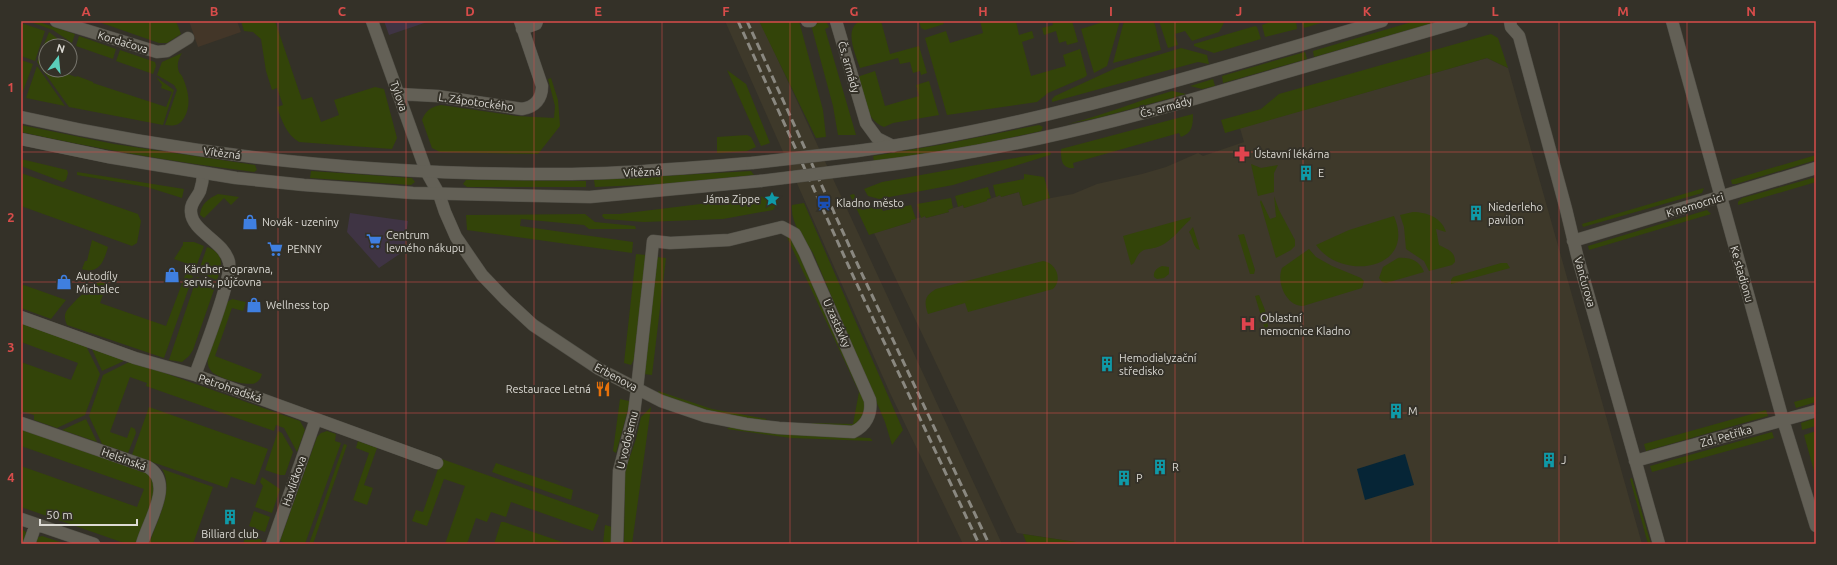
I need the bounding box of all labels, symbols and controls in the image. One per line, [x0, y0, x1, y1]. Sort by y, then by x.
text: A [81, 4, 91, 18]
text: B [210, 4, 219, 18]
text: C [338, 4, 347, 18]
text: D [465, 4, 475, 18]
text: E [594, 4, 602, 18]
text: F [722, 4, 730, 18]
text: G [850, 4, 859, 18]
text: H [978, 4, 988, 18]
text: I [1109, 4, 1113, 18]
text: J [1236, 4, 1242, 18]
text: K [1363, 4, 1372, 18]
text: L [1491, 4, 1499, 18]
text: M [1617, 4, 1629, 18]
text: N [1746, 4, 1756, 18]
street label: Kordačova [97, 29, 149, 55]
north arrow [38, 38, 78, 78]
street label: Čs. armády [836, 39, 863, 95]
text: N [55, 41, 66, 55]
street label: Tylova [388, 79, 410, 113]
text: 1 [7, 80, 15, 94]
street label: L. Zápotockého [438, 91, 514, 113]
street label: Čs. armády [1138, 93, 1194, 120]
street label: Vítězná [203, 145, 241, 161]
pharmacy icon: Ústavní lékárna [1233, 145, 1251, 163]
place label: Ústavní lékárna [1254, 147, 1329, 160]
building icon: E [1297, 164, 1315, 182]
street label: Vítězná [623, 165, 661, 179]
place label: E [1318, 167, 1324, 179]
place icon: Jáma Zippe [763, 190, 781, 208]
street label: K nemocnici [1665, 191, 1725, 219]
place label: Jáma Zippe [703, 193, 760, 205]
station icon: Kladno město [815, 194, 833, 212]
place label: Kladno město [836, 197, 904, 209]
place label: Niederleho pavilon [1488, 201, 1543, 226]
building icon: Niederleho pavilon [1467, 204, 1485, 222]
text: 2 [7, 210, 15, 224]
shop icon: Novák - uzeniny [241, 213, 259, 231]
place label: Novák - uzeniny [262, 216, 340, 228]
place label: Centrum levného nákupu [386, 229, 464, 254]
supermarket icon: Centrum levného nákupu [365, 232, 383, 250]
supermarket icon: PENNY [266, 240, 284, 258]
place label: PENNY [287, 243, 322, 255]
street label: Ke stadionu [1728, 244, 1756, 304]
street label: Vančurova [1572, 255, 1598, 309]
place label: Kärcher - opravna, servis, půjčovna [184, 263, 273, 288]
shop icon: Kärcher - opravna, servis, půjčovna [163, 266, 181, 284]
place label: Autodíly Michalec [76, 270, 119, 295]
shop icon: Autodíly Michalec [55, 273, 73, 291]
shop icon: Wellness top [245, 296, 263, 314]
street label: U zastávky [821, 297, 853, 350]
place label: Wellness top [266, 299, 329, 311]
place label: Oblastní nemocnice Kladno [1260, 312, 1350, 337]
hospital icon: Oblastní nemocnice Kladno [1239, 315, 1257, 333]
text: 3 [7, 340, 15, 354]
place label: Hemodialyzační středisko [1119, 352, 1197, 377]
building icon: Hemodialyzační středisko [1098, 355, 1116, 373]
street label: Erbenova [593, 361, 639, 393]
street label: Petrohradská [197, 372, 263, 404]
restaurant icon: Restaurace Letná [594, 380, 612, 398]
place label: Restaurace Letná [506, 383, 591, 395]
building icon: M [1387, 402, 1405, 420]
place label: M [1408, 405, 1418, 417]
street label: U vodojemu [614, 410, 640, 470]
street label: Zd. Petříka [1699, 423, 1753, 449]
street label: Helsinská [100, 445, 148, 473]
building icon: J [1540, 451, 1558, 469]
street label: Havlíčkova [280, 454, 308, 508]
place label: J [1561, 454, 1566, 466]
building icon: R [1151, 458, 1169, 476]
place label: R [1172, 461, 1179, 473]
building icon: P [1115, 469, 1133, 487]
text: 4 [7, 470, 15, 484]
place label: P [1136, 472, 1143, 484]
scale bar [40, 501, 137, 527]
text: 50 m [46, 508, 73, 521]
building icon: Billiard club [221, 508, 239, 526]
place label: Billiard club [201, 528, 259, 540]

